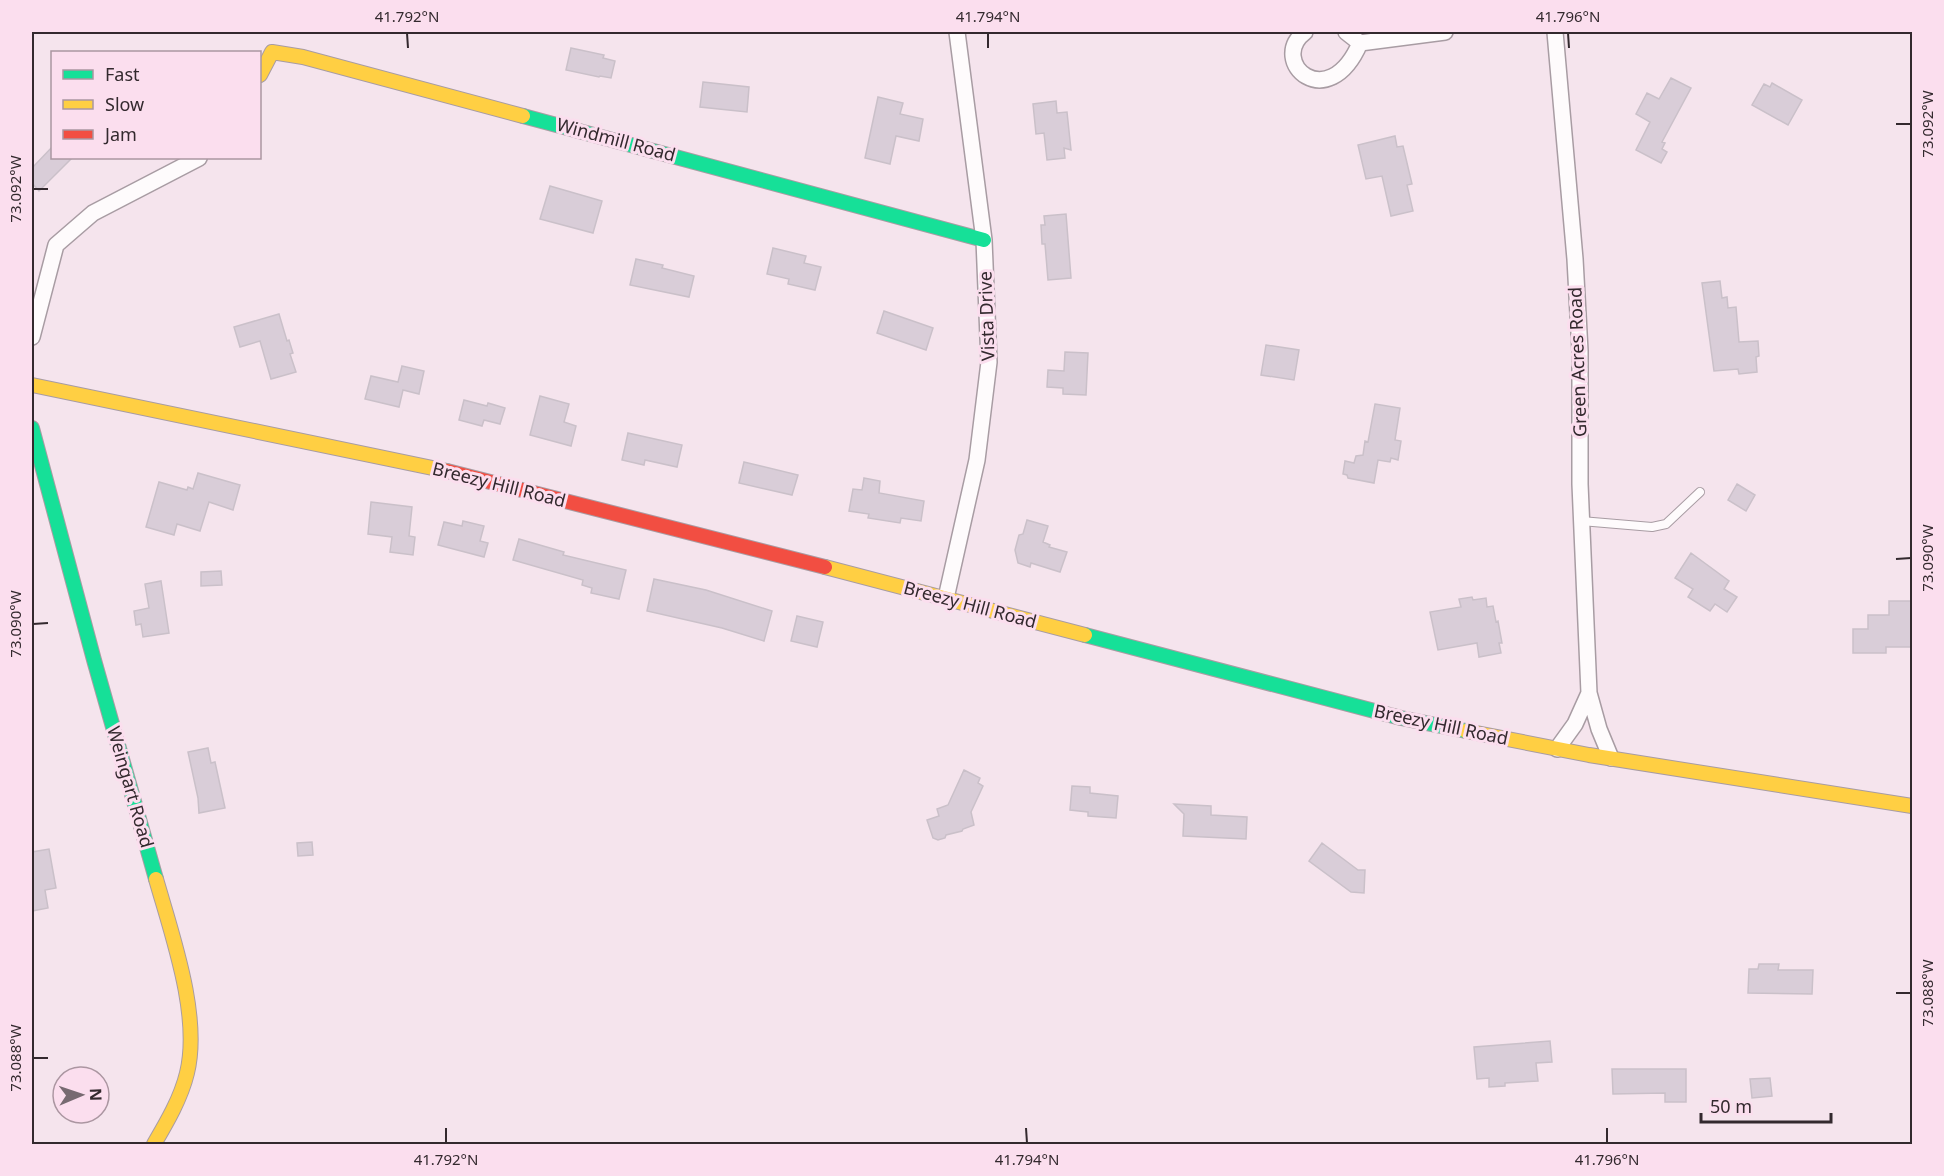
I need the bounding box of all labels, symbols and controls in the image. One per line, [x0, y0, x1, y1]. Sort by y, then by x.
text: 41.792°N [375, 6, 439, 26]
text: 41.794°N [956, 6, 1020, 26]
text: 41.796°N [1536, 6, 1600, 26]
legend [51, 51, 261, 159]
text: Fast [105, 62, 140, 86]
text: 73.092°W [1917, 90, 1937, 158]
text: Slow [105, 92, 144, 116]
street label: Windmill Road [554, 112, 678, 166]
text: Jam [103, 122, 137, 146]
text: 73.092°W [5, 155, 25, 223]
street label: Vista Drive [972, 271, 1000, 361]
street label: Green Acres Road [1562, 287, 1592, 438]
street label: Breezy Hill Road [430, 456, 568, 512]
text: 73.090°W [1917, 524, 1937, 592]
street label: Breezy Hill Road [901, 575, 1039, 633]
text: 73.090°W [5, 590, 25, 658]
street label: Breezy Hill Road [1372, 698, 1510, 750]
street label: Weingart Road [102, 723, 160, 850]
text: 73.088°W [1917, 959, 1937, 1027]
text: 73.088°W [5, 1024, 25, 1092]
north arrow [51, 1065, 111, 1125]
scale bar [1701, 1086, 1832, 1124]
text: N [85, 1088, 107, 1101]
text: 50 m [1710, 1094, 1752, 1118]
text: 41.792°N [414, 1149, 478, 1169]
text: 41.794°N [995, 1149, 1059, 1169]
text: 41.796°N [1575, 1149, 1639, 1169]

